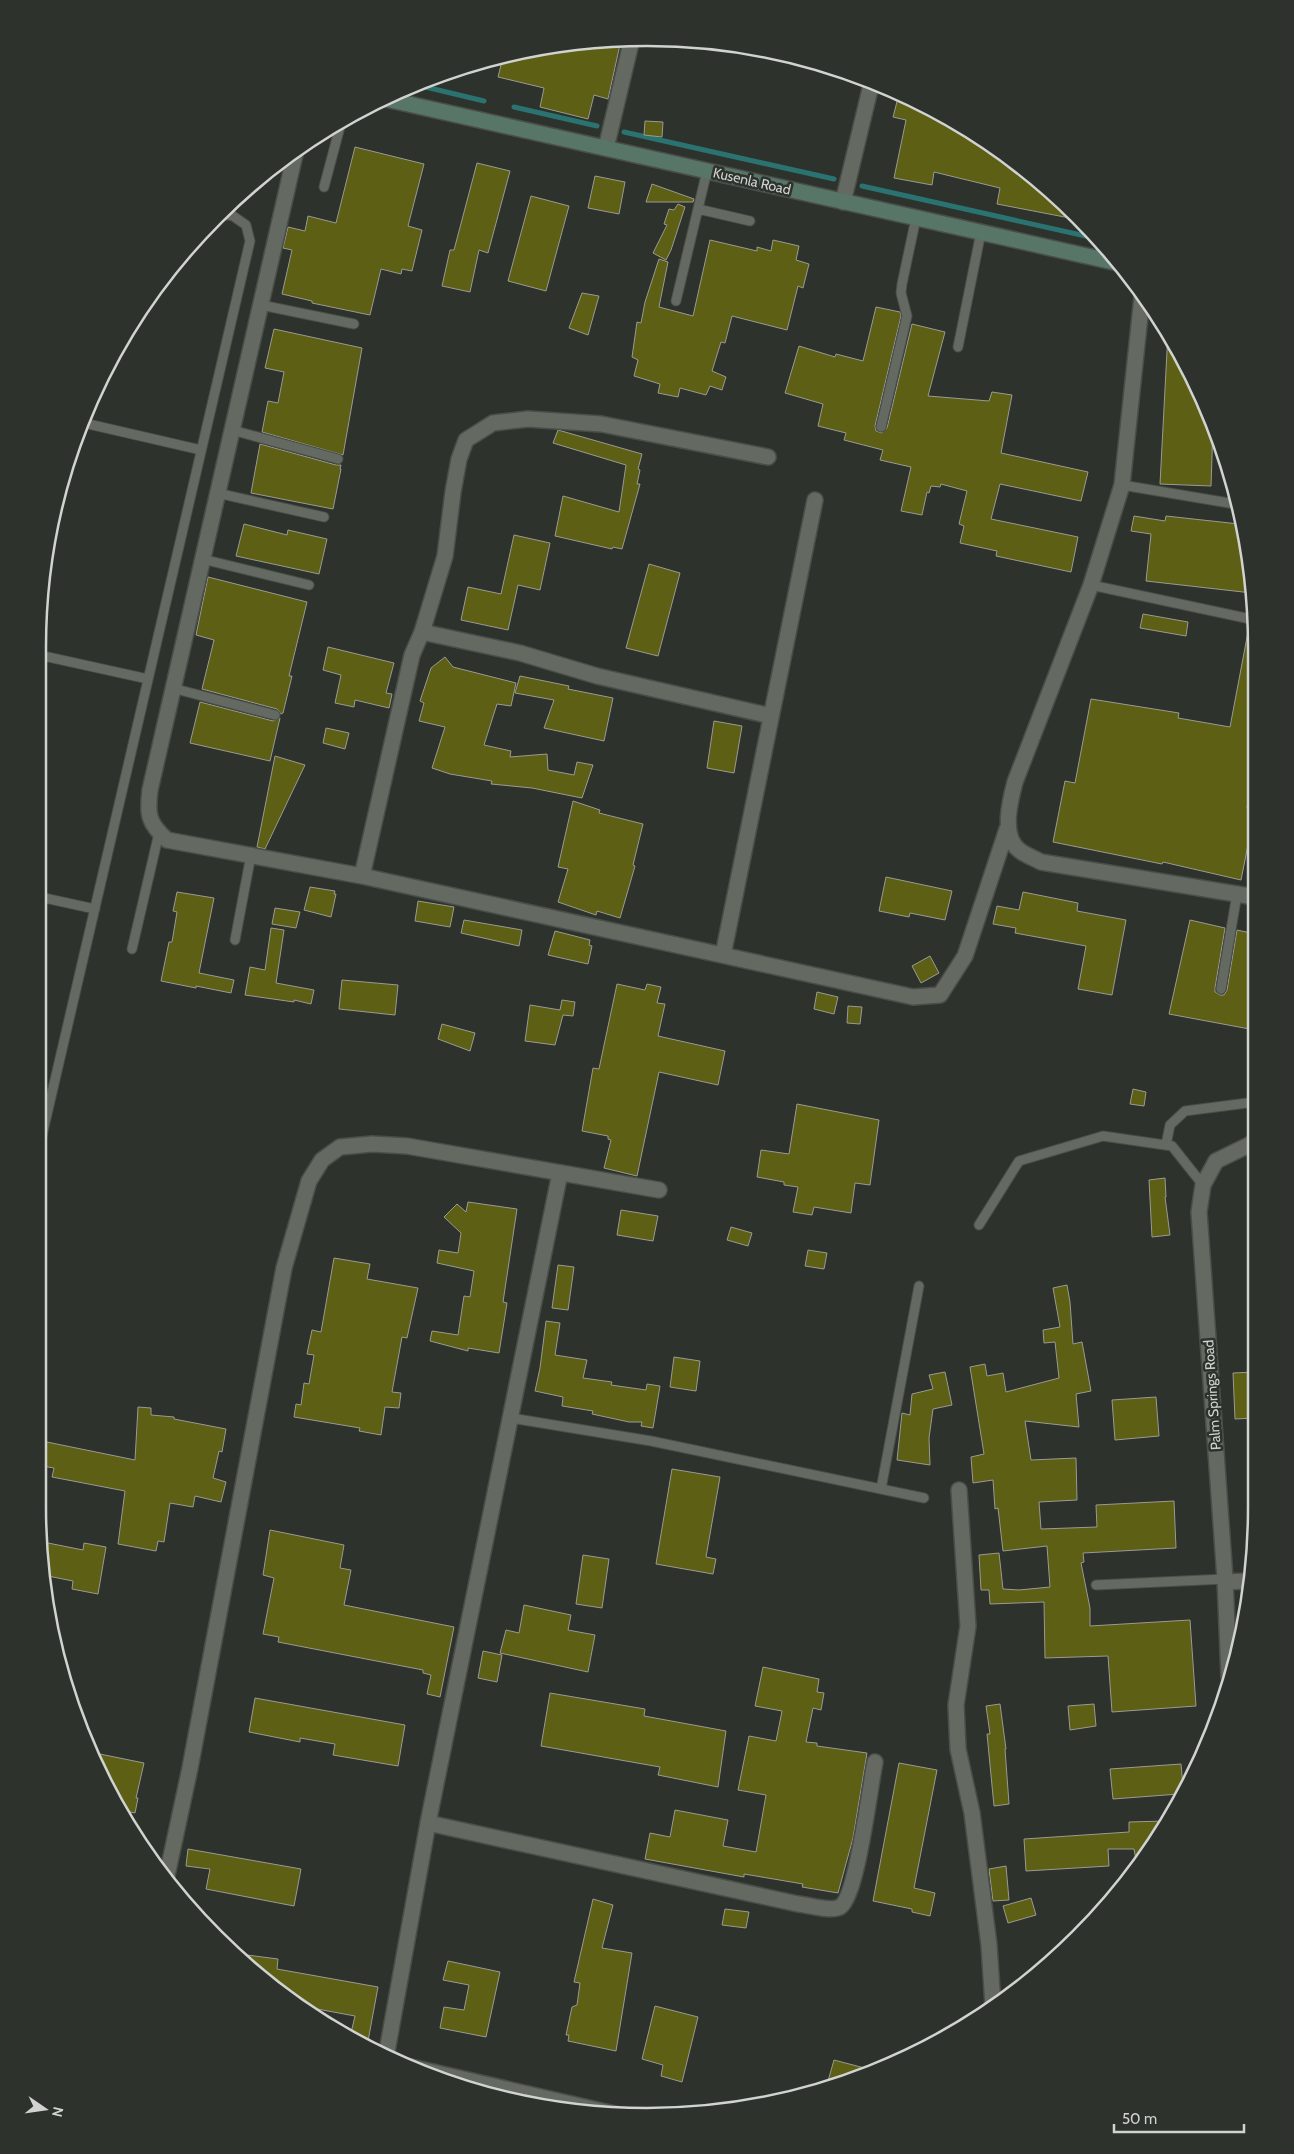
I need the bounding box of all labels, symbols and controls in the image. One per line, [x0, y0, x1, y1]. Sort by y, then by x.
street label: Kusenla Road [711, 163, 793, 199]
street label: Palm Springs Road [1199, 1339, 1225, 1451]
north arrow [20, 2084, 70, 2134]
scale bar [1114, 2102, 1244, 2134]
text: N [48, 2105, 68, 2119]
text: 50 m [1122, 2110, 1157, 2128]

